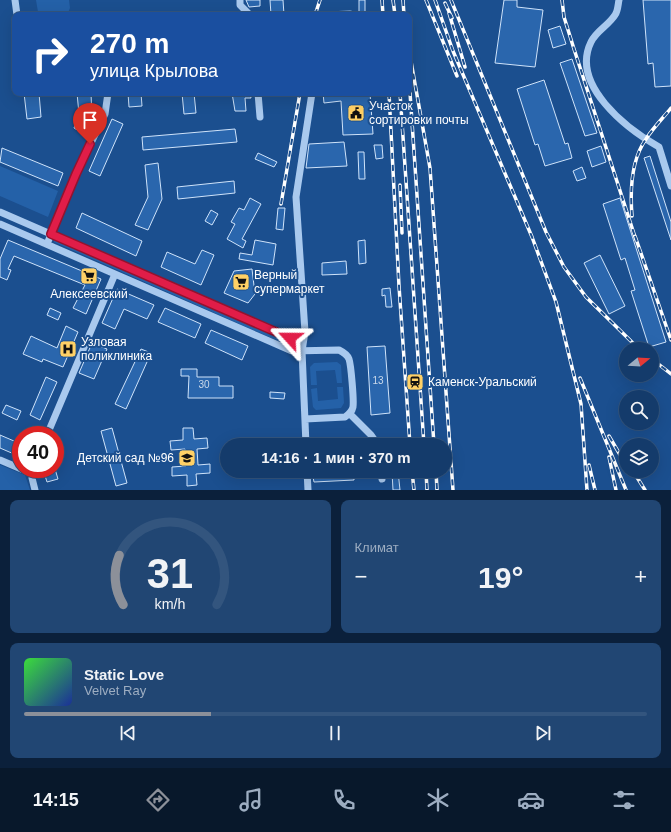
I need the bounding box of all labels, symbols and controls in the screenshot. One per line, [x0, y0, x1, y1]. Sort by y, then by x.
icon: right [24, 28, 76, 80]
text: 270 m [90, 28, 169, 59]
text: улица Крылова [90, 61, 218, 81]
place label: Участок сортировки почты [369, 99, 469, 127]
pin [73, 103, 107, 144]
public building icon: Участок сортировки почты [346, 103, 366, 123]
icon: arrive [79, 109, 101, 131]
supermarket icon: Алексеевский [79, 266, 99, 286]
place label: Верный супермаркет [254, 268, 325, 296]
supermarket icon: Верный супермаркет [231, 272, 251, 292]
place label: Алексеевский [50, 287, 128, 301]
position arrow [269, 317, 311, 359]
place label: Узловая поликлиника [81, 335, 153, 363]
hospital icon: Узловая поликлиника [58, 339, 78, 359]
north arrow [619, 342, 659, 382]
map controls [619, 342, 659, 478]
station icon: Каменск-Уральский [405, 372, 425, 392]
house number: 13 [372, 375, 384, 386]
place label: Каменск-Уральский [428, 375, 537, 389]
house number: 30 [198, 379, 210, 390]
button: search [619, 390, 659, 430]
speed limit sign: 40 [12, 426, 64, 478]
button: layers [619, 438, 659, 478]
school or university icon: Детский сад №96 [177, 448, 197, 468]
text: 14:16 · 1 мин · 370 m [261, 449, 411, 466]
place label: Детский сад №96 [77, 451, 174, 465]
text: Климат [355, 540, 399, 555]
text: 31 [147, 549, 193, 596]
text: 19° [478, 561, 523, 594]
text: − [355, 564, 367, 589]
text: + [634, 564, 647, 589]
text: km/h [155, 595, 186, 611]
text: Static Love [84, 666, 164, 683]
text: Velvet Ray [84, 683, 146, 698]
icon: previous [117, 722, 139, 744]
icon: pause [324, 722, 346, 744]
icon: next [532, 722, 554, 744]
icon: directions [144, 786, 172, 814]
icon: music [237, 786, 265, 814]
icon: phone [330, 786, 358, 814]
icon: climate [424, 786, 452, 814]
icon: car [517, 786, 545, 814]
icon: filters [610, 786, 638, 814]
text: 14:15 [33, 790, 79, 810]

